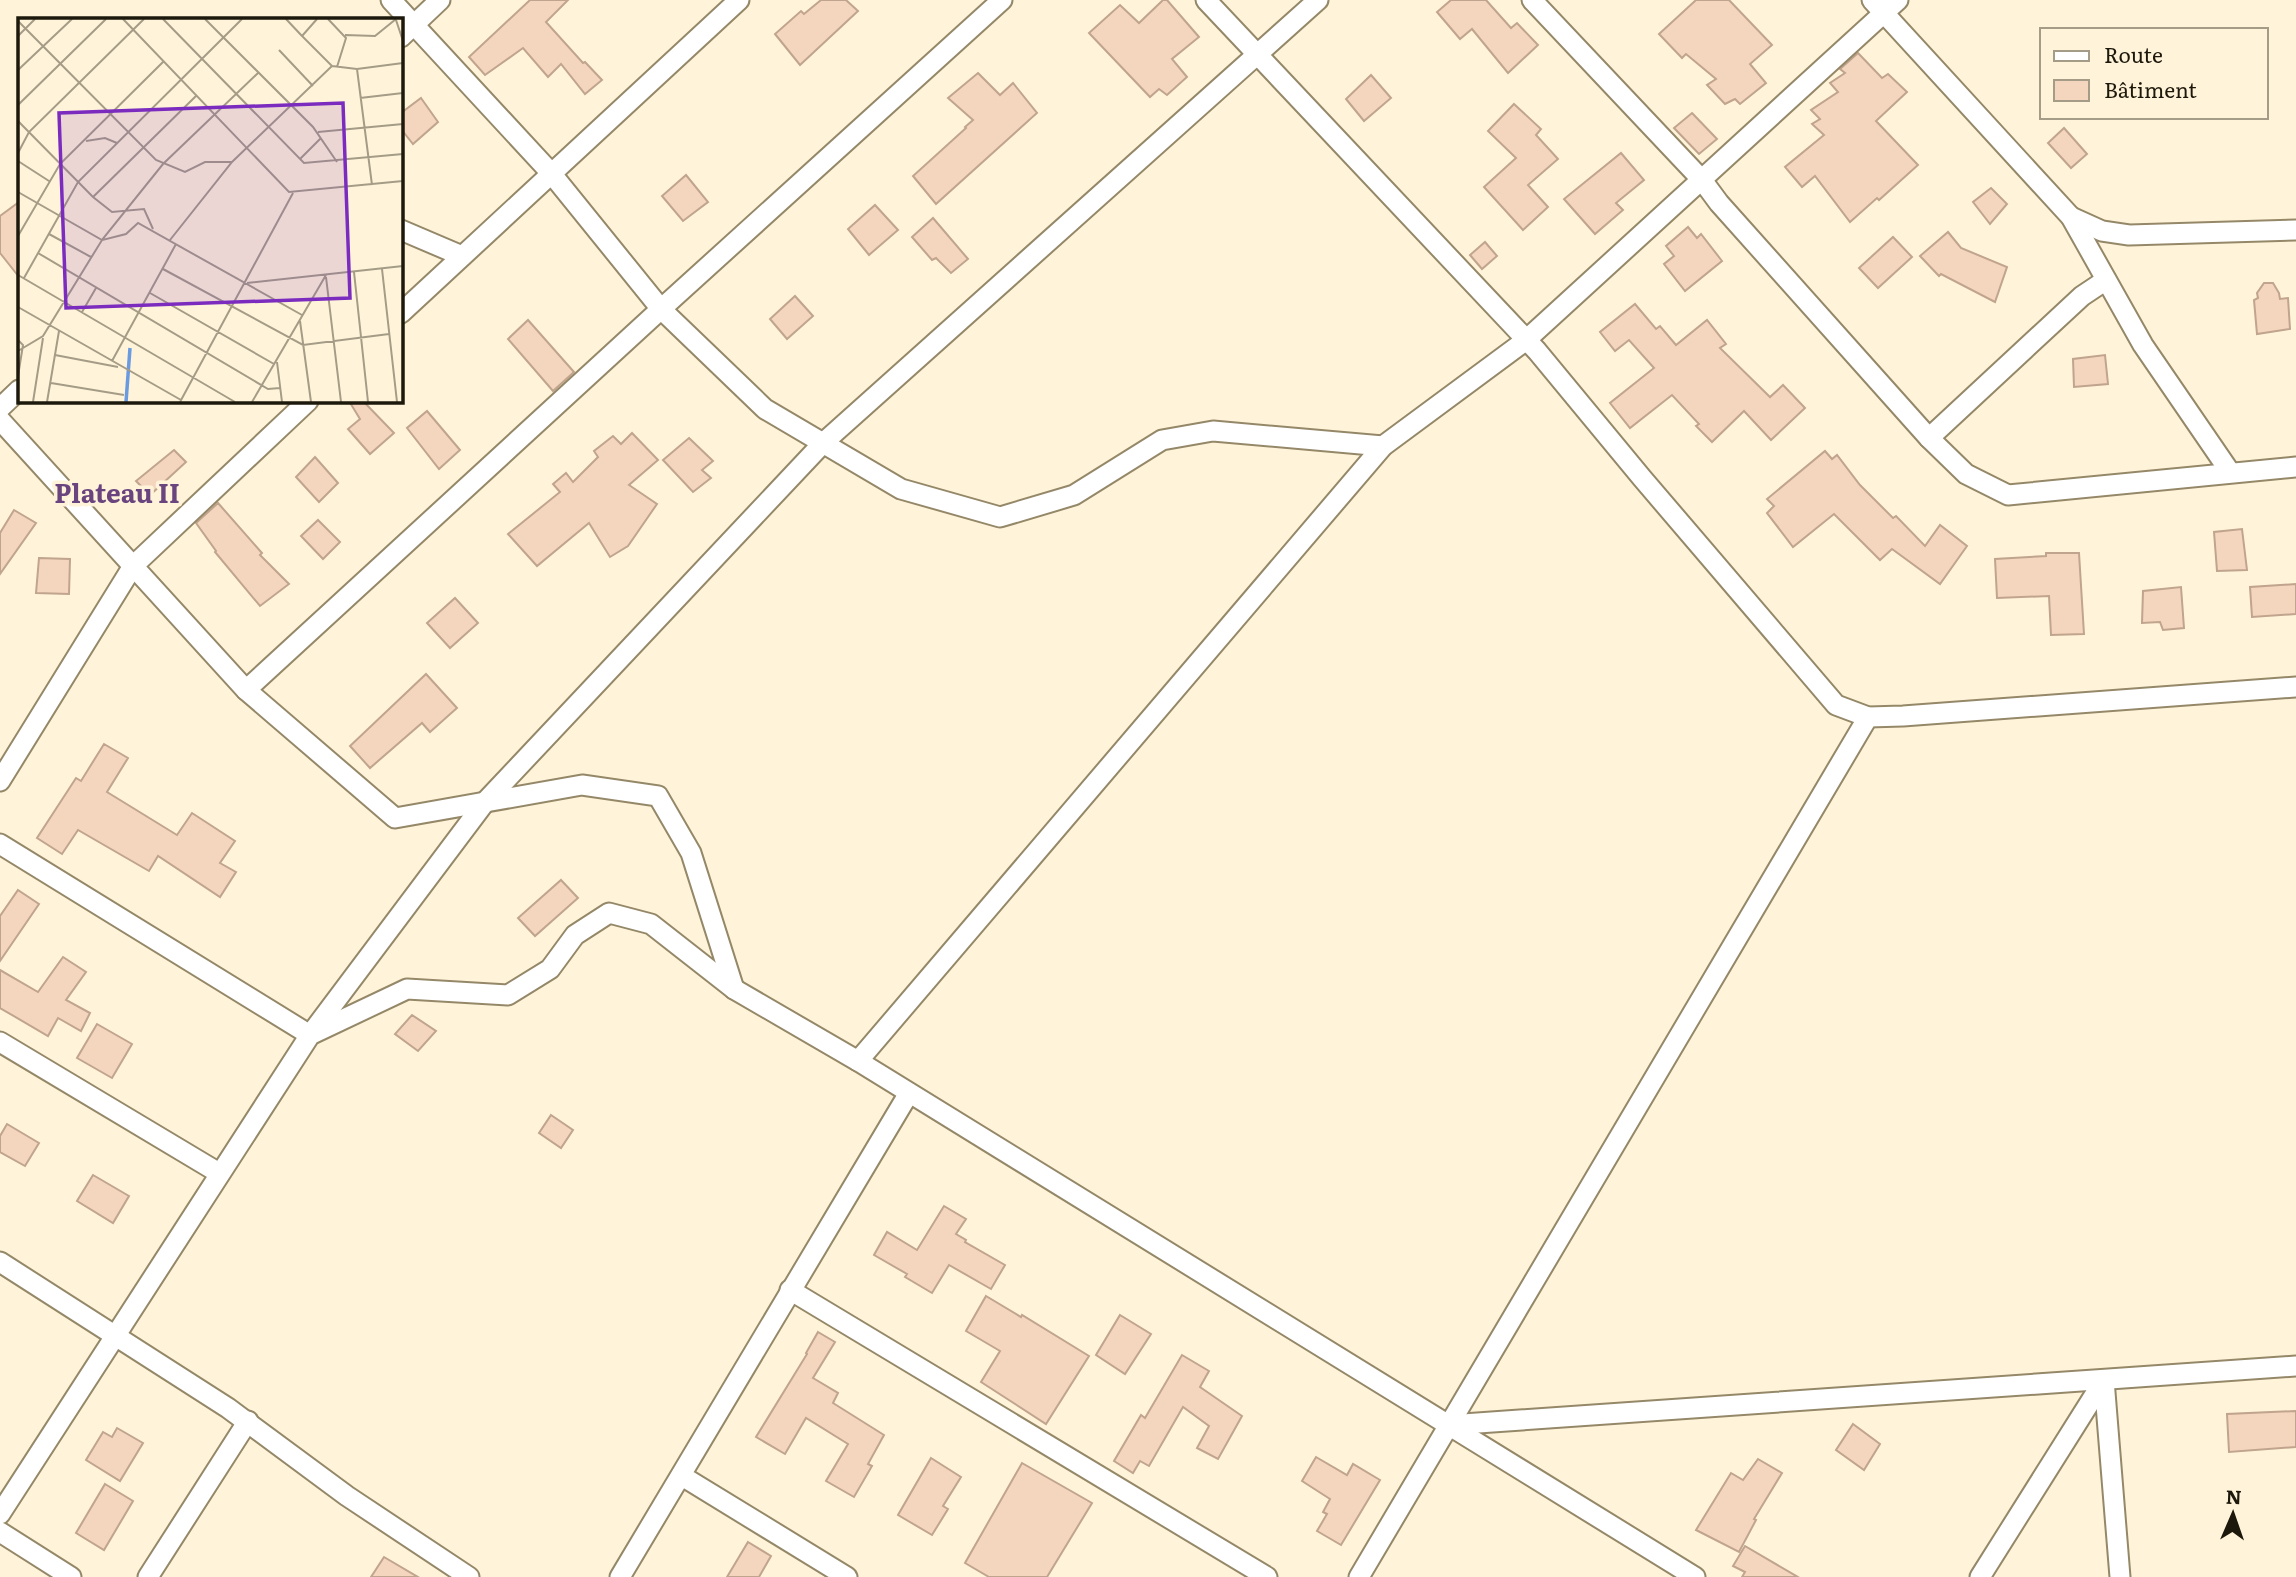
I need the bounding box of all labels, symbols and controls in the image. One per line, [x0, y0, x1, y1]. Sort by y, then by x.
inset map [18, 18, 402, 402]
legend [2040, 28, 2268, 119]
text: Route [2104, 38, 2163, 69]
text: Bâtiment [2104, 73, 2197, 104]
district label: Plateau II [54, 472, 180, 511]
north arrow [2198, 1479, 2268, 1549]
text: N [2225, 1482, 2242, 1510]

